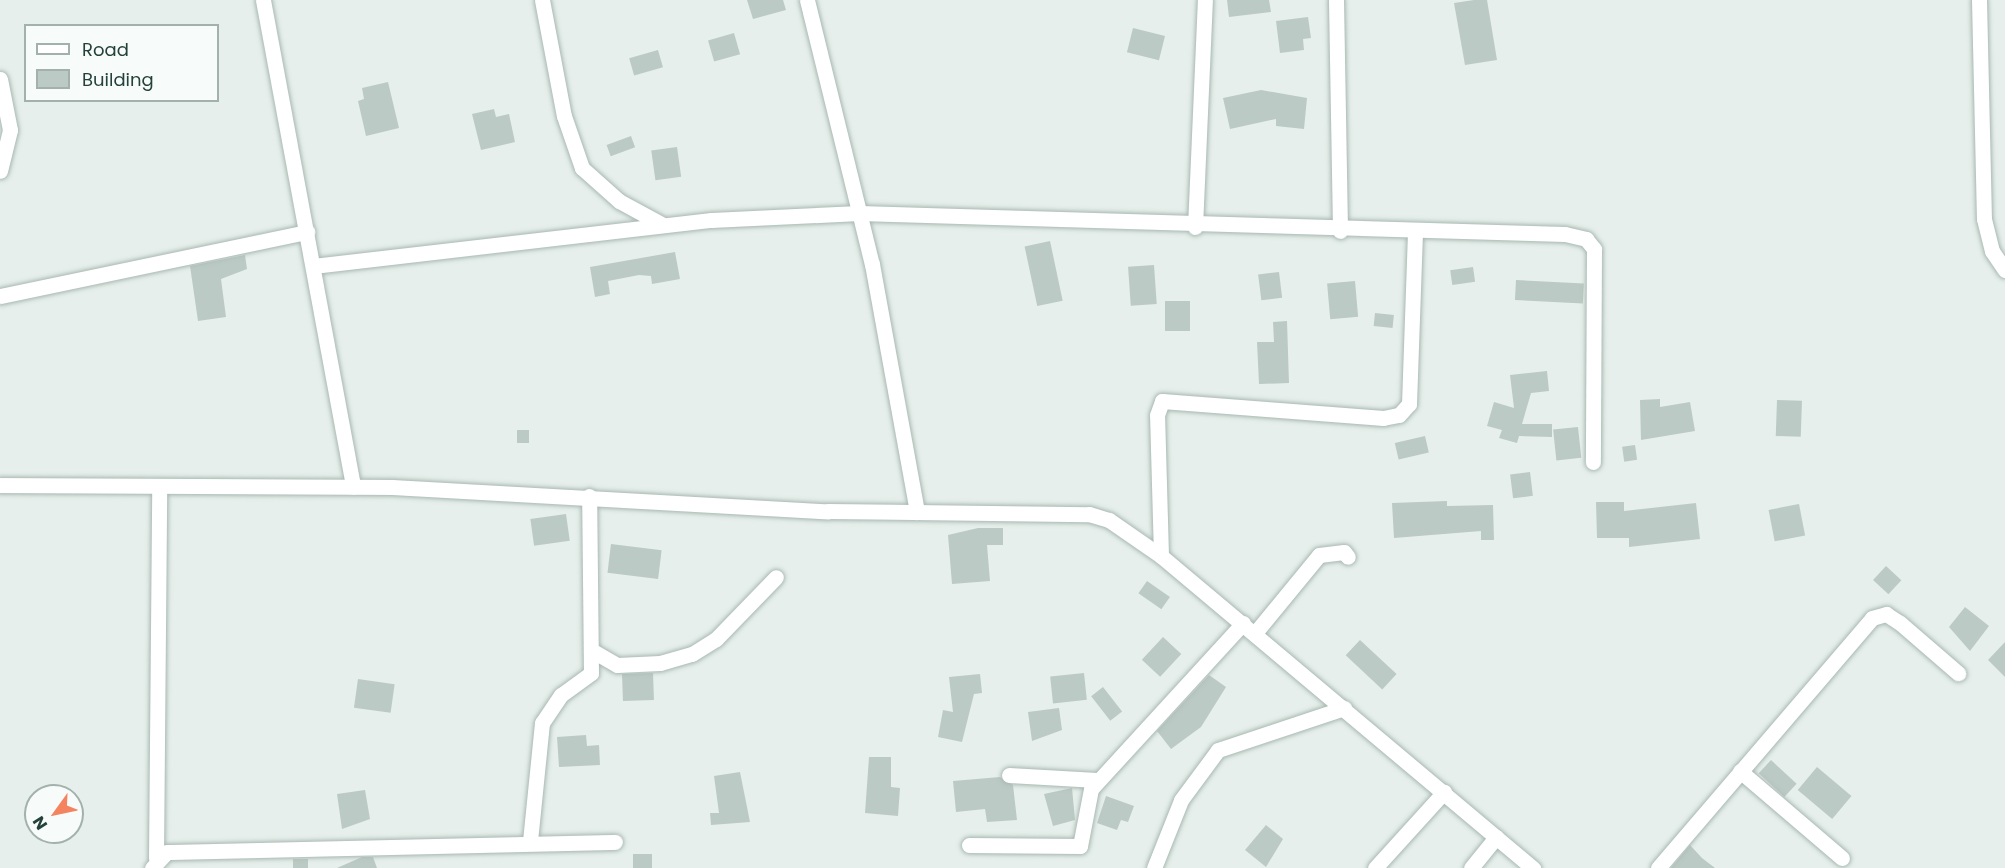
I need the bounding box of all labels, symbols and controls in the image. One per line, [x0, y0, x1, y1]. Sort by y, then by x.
legend [24, 24, 219, 102]
text: Road [82, 37, 129, 62]
text: Building [82, 67, 154, 92]
north arrow [24, 784, 84, 844]
text: N [27, 812, 53, 834]

